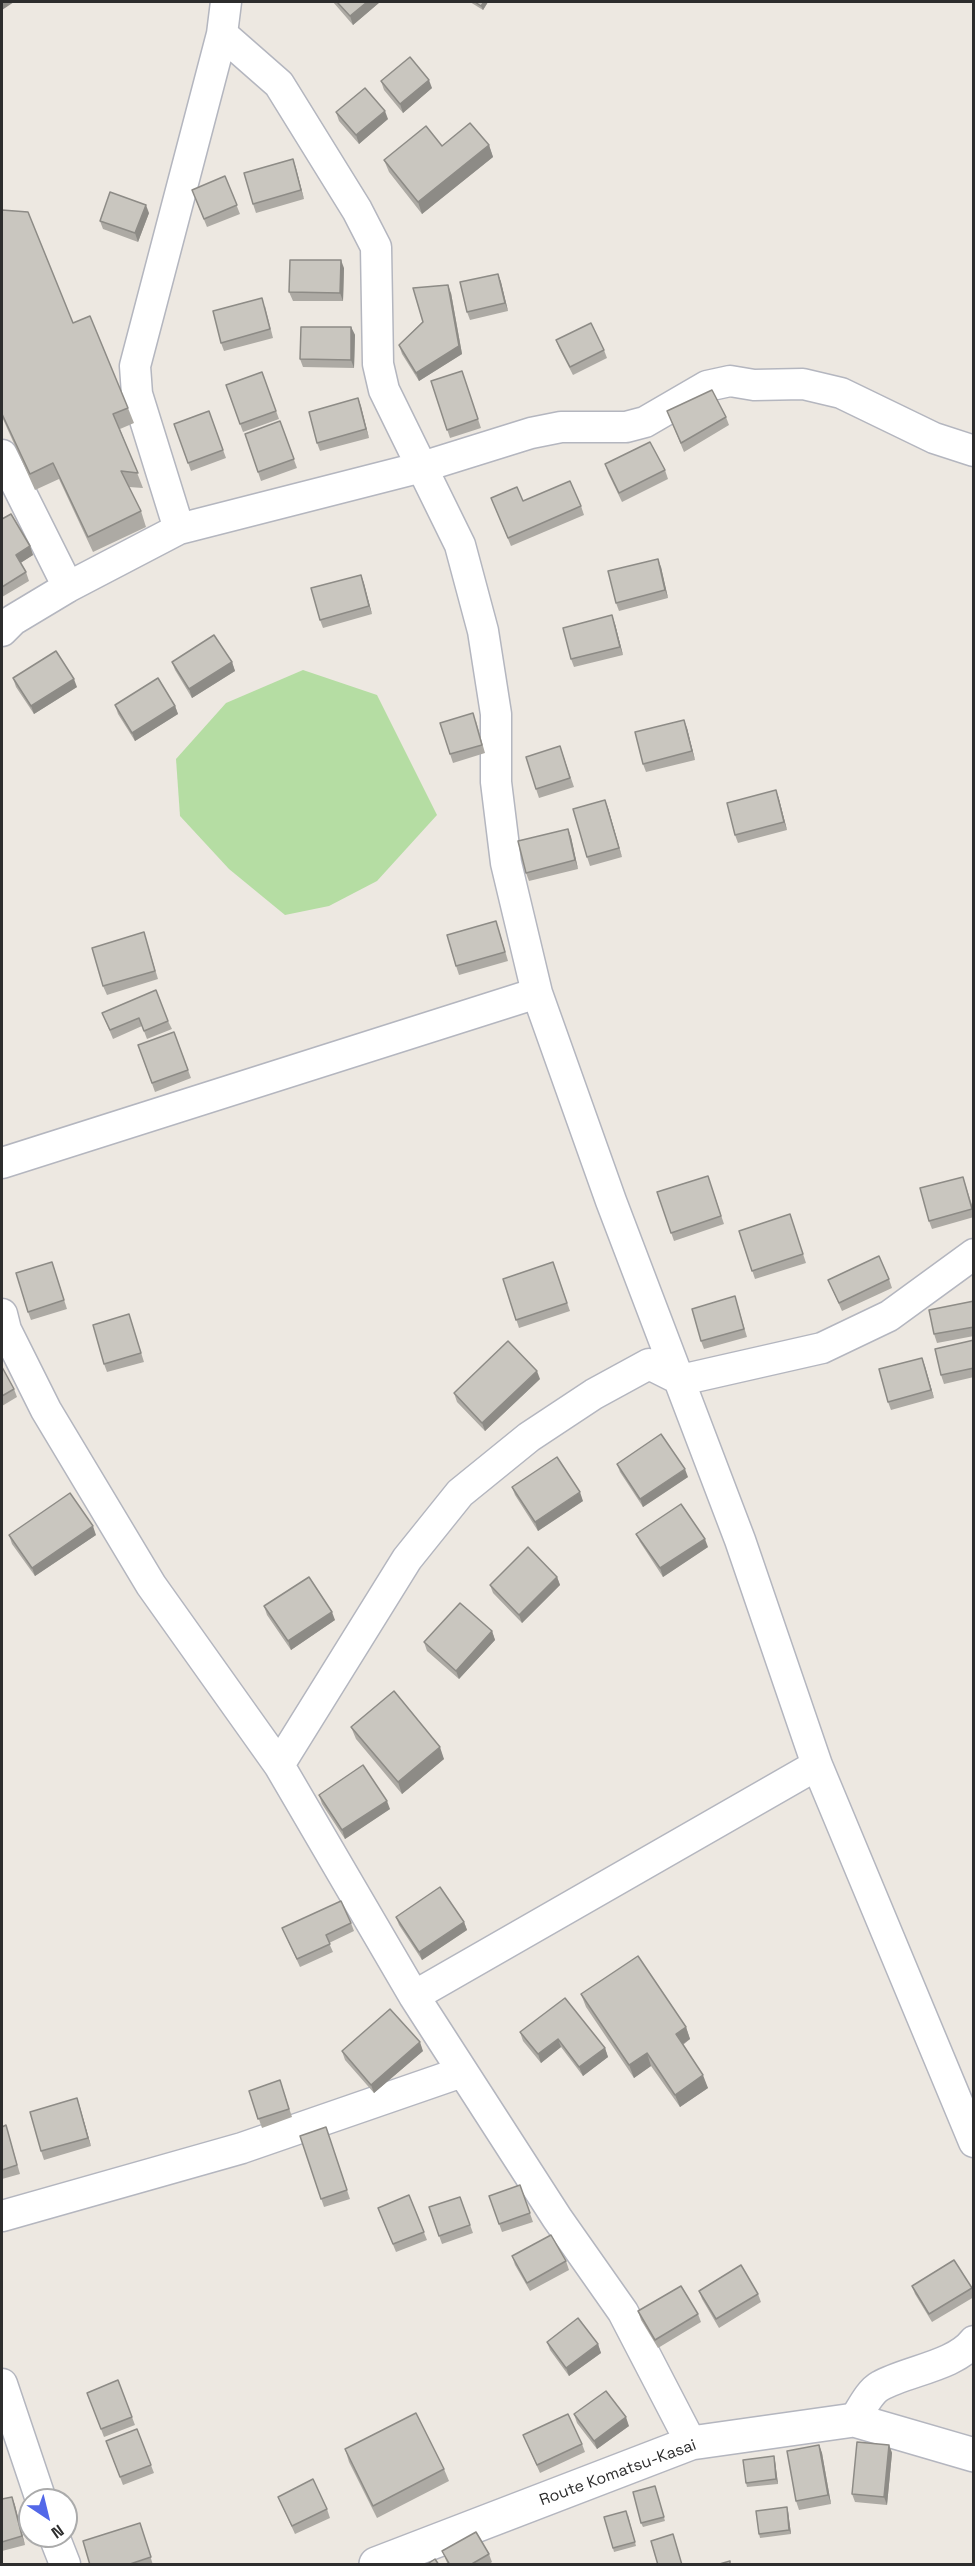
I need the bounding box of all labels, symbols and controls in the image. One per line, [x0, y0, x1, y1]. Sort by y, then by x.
street label: Route Komatsu-Kasai [537, 2436, 699, 2510]
north arrow [18, 2488, 78, 2548]
text: N [47, 2520, 68, 2543]

